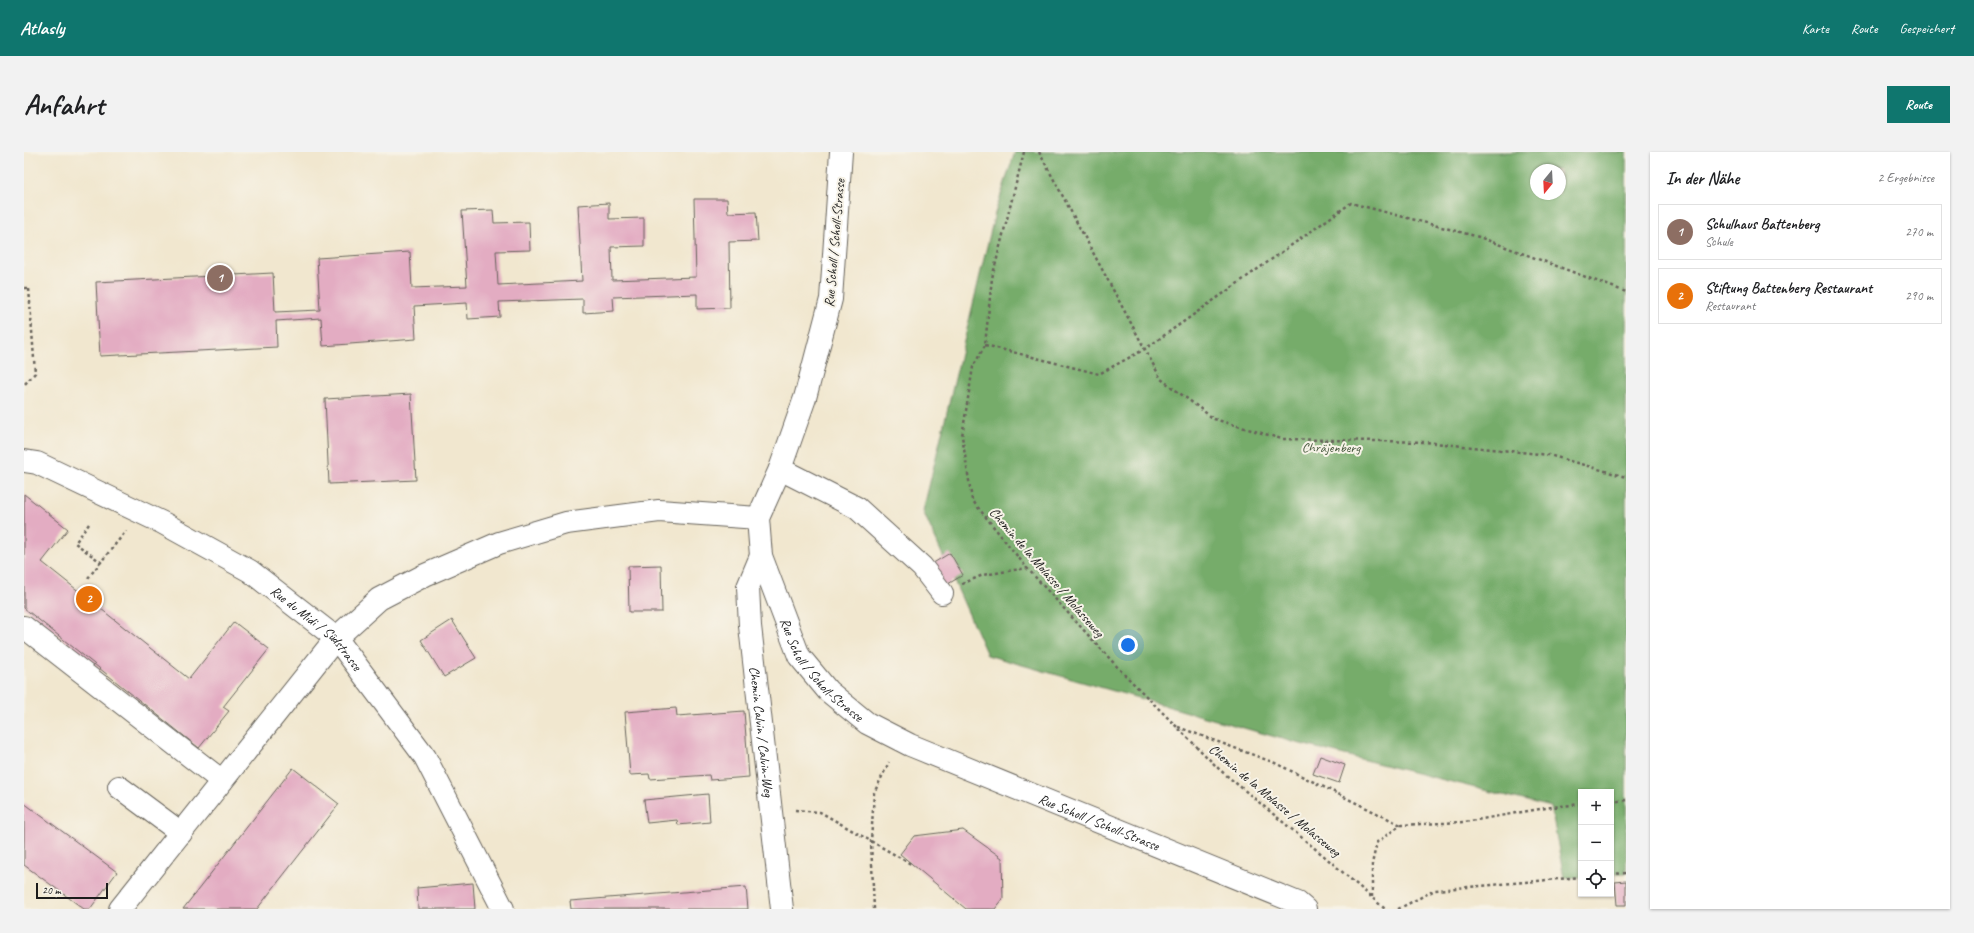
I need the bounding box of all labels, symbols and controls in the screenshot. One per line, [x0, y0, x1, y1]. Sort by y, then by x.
text: Atlasly [20, 16, 64, 40]
text: Karte [1802, 20, 1829, 37]
text: Route [1851, 20, 1877, 37]
text: Gespeichert [1899, 20, 1954, 37]
button: Route [1887, 86, 1950, 123]
text: Anfahrt [24, 87, 104, 122]
north arrow [1530, 164, 1566, 200]
text: In der Nähe [1666, 168, 1739, 189]
text: 2 Ergebnisse [1878, 170, 1934, 186]
street label: Rue Scholl / Scholl-Strasse [820, 177, 849, 308]
text: Schulhaus Battenberg [1705, 215, 1819, 234]
text: 1 [1677, 224, 1683, 240]
text: 270 m [1905, 224, 1933, 240]
text: Schule [1705, 234, 1733, 250]
pin: 1 [207, 263, 233, 293]
text: Stiftung Battenberg Restaurant [1705, 279, 1872, 298]
text: 2 [1677, 288, 1683, 304]
text: 290 m [1905, 288, 1933, 304]
text: Restaurant [1705, 298, 1755, 314]
park label: Chräjenberg [1302, 439, 1361, 456]
street label: Chemin de la Molasse / Molasseweg [986, 504, 1108, 641]
street label: Rue du Midi / Südstrasse [267, 582, 366, 675]
pin: 2 [76, 584, 102, 614]
street label: Rue Scholl / Scholl-Strasse [776, 616, 868, 726]
your location [1118, 635, 1138, 655]
street label: Chemin Calvin / Calvin-Weg [746, 666, 777, 799]
street label: Chemin de la Molasse / Molasseweg [1206, 740, 1345, 861]
map controls [1578, 789, 1614, 897]
button: + [1578, 789, 1614, 825]
street label: Rue Scholl / Scholl-Strasse [1036, 790, 1163, 855]
button: − [1578, 825, 1614, 861]
button: locate [1578, 861, 1614, 897]
scale bar [36, 881, 108, 900]
text: 20 m [42, 883, 61, 897]

